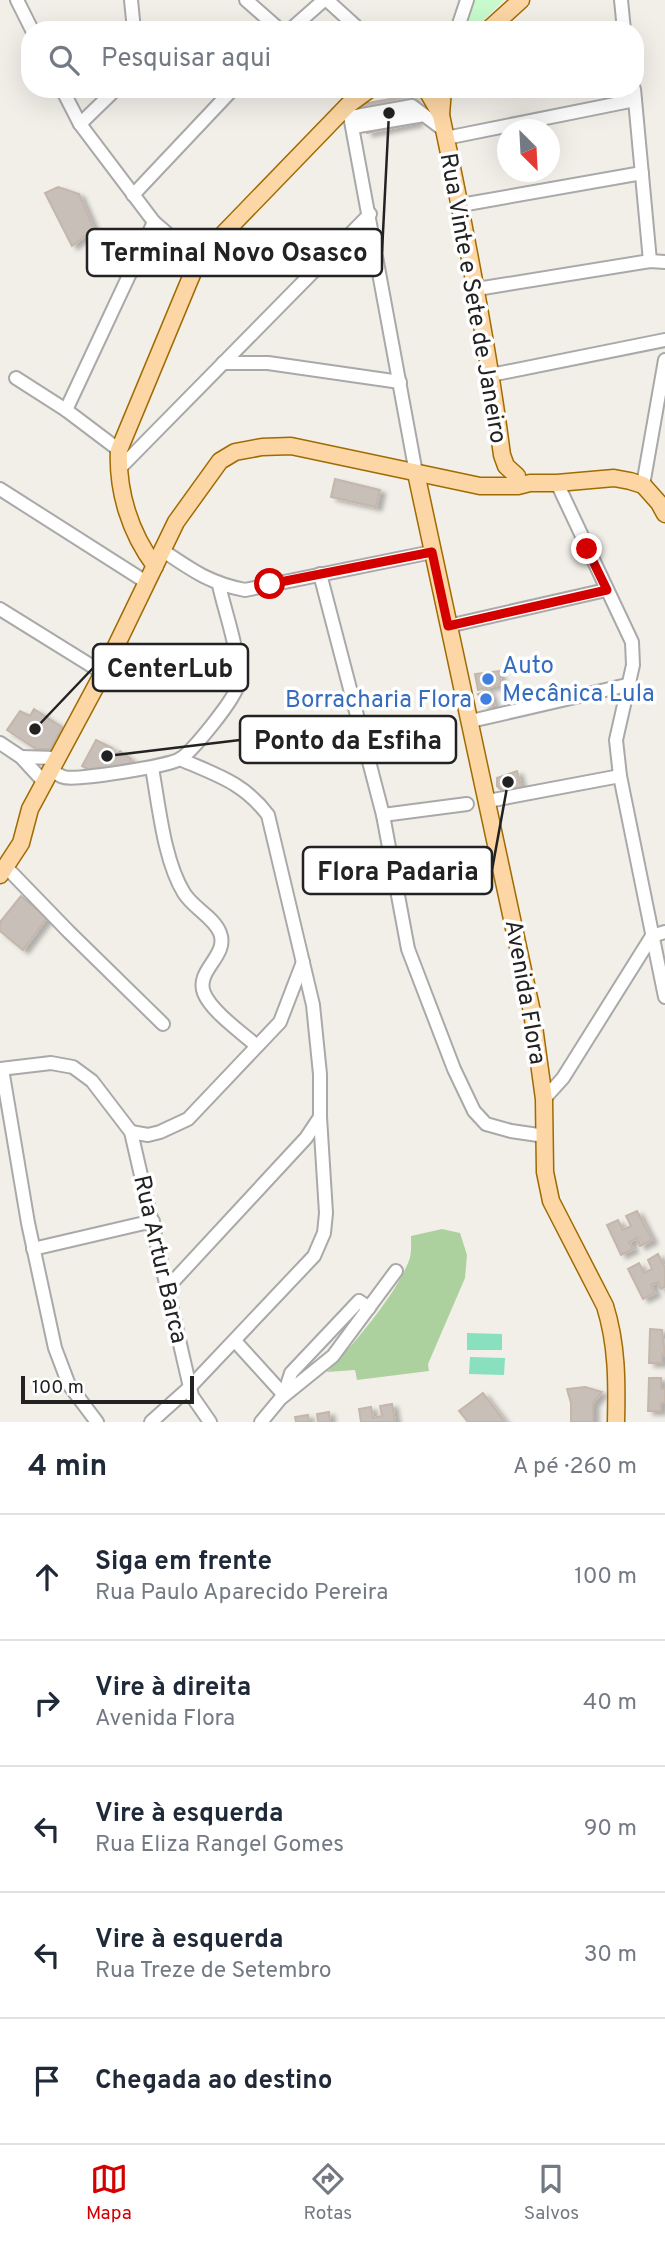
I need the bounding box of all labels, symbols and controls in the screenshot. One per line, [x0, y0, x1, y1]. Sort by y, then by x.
search box [21, 21, 644, 98]
icon: search [45, 41, 83, 79]
text: Pesquisar aqui [101, 43, 271, 76]
north arrow [497, 119, 560, 182]
street label: Rua Vinte e Sete de Janeiro [432, 151, 512, 446]
callout: Terminal Novo Osasco [87, 229, 382, 276]
text: Terminal Novo Osasco [100, 238, 368, 271]
route end [571, 533, 602, 564]
route start [254, 568, 285, 599]
callout: CenterLub [93, 644, 248, 691]
place label: Auto Mecânica Lula [502, 652, 655, 710]
text: CenterLub [107, 654, 233, 687]
marker: Auto Mecânica Lula [480, 671, 496, 687]
place label: Borracharia Flora [285, 686, 472, 716]
marker: Borracharia Flora [478, 691, 494, 707]
callout: Ponto da Esfiha [240, 716, 456, 763]
text: Ponto da Esfiha [254, 726, 442, 759]
callout: Flora Padaria [303, 847, 492, 894]
text: Flora Padaria [317, 857, 479, 890]
street label: Avenida Flora [497, 918, 552, 1067]
street label: Rua Artur Barca [125, 1172, 193, 1346]
scale bar [21, 1373, 194, 1405]
text: 100 m [32, 1376, 84, 1400]
text: 4 min [28, 1449, 107, 1486]
text: A pé · 260 m [513, 1453, 637, 1482]
text: Siga em frente [95, 1546, 272, 1579]
icon: ahead [28, 1558, 66, 1596]
text: 100 m [574, 1563, 637, 1592]
text: Rua Paulo Aparecido Pereira [95, 1579, 388, 1608]
text: Vire à direita [95, 1672, 251, 1705]
icon: right [28, 1684, 66, 1722]
text: 40 m [583, 1689, 637, 1718]
text: Avenida Flora [95, 1705, 235, 1734]
text: Vire à esquerda [95, 1798, 283, 1831]
icon: left [28, 1810, 66, 1848]
text: 90 m [584, 1815, 637, 1844]
text: Rua Eliza Rangel Gomes [95, 1831, 344, 1860]
text: Vire à esquerda [95, 1924, 283, 1957]
icon: left [28, 1936, 66, 1974]
text: 30 m [584, 1941, 637, 1970]
text: Rua Treze de Setembro [95, 1957, 332, 1986]
icon: arrive [28, 2062, 66, 2100]
text: Chegada ao destino [95, 2065, 332, 2098]
tab: Mapa [86, 2160, 132, 2226]
tab: Rotas [304, 2160, 352, 2226]
tab: Salvos [524, 2160, 579, 2226]

